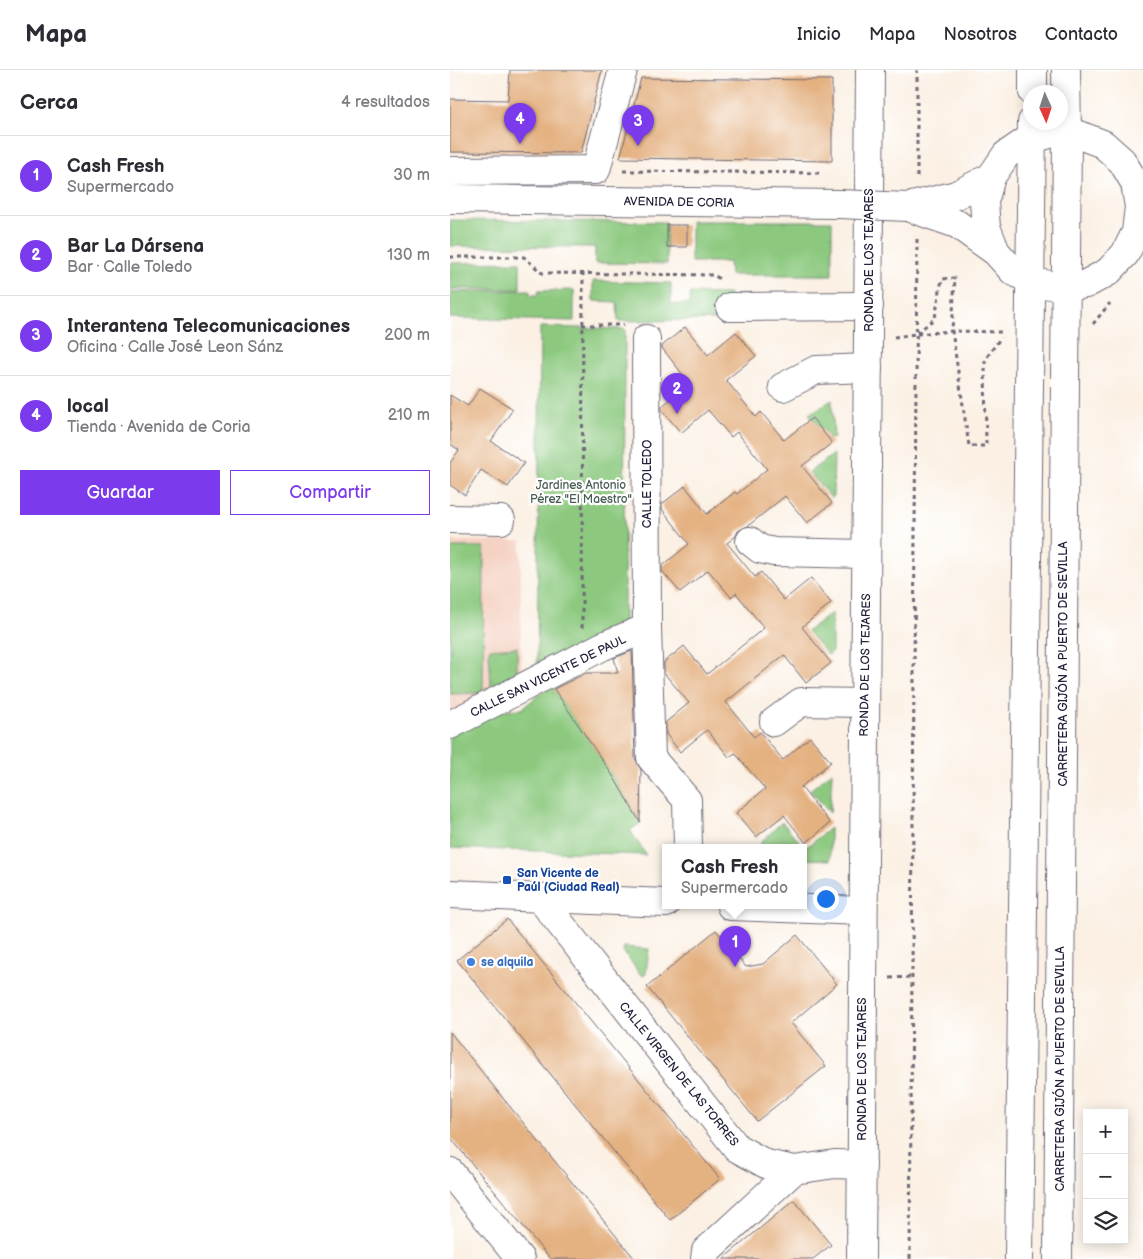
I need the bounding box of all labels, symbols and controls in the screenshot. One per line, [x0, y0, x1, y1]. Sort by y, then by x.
text: Mapa [25, 20, 87, 49]
text: Inicio [797, 24, 841, 45]
text: Mapa [869, 24, 915, 45]
text: Nosotros [943, 24, 1017, 45]
text: Contacto [1045, 24, 1118, 45]
north arrow [1023, 85, 1068, 130]
text: Cerca [20, 90, 78, 115]
text: 4 resultados [341, 93, 430, 112]
pin: 4 [504, 103, 536, 144]
pin: 3 [622, 105, 654, 146]
text: Cash Fresh [67, 155, 164, 178]
text: 1 [33, 166, 39, 185]
text: 30 m [393, 166, 430, 185]
text: Supermercado [67, 178, 174, 197]
street label: RONDA DE LOS TEJARES [862, 188, 877, 332]
street label: AVENIDA DE CORIA [624, 194, 735, 211]
text: Bar La Dársena [67, 235, 204, 258]
text: 2 [31, 246, 41, 265]
text: 130 m [387, 246, 430, 265]
text: Bar · Calle Toledo [67, 258, 192, 277]
text: Interantena Telecomunicaciones [67, 315, 350, 338]
text: 3 [31, 326, 41, 345]
text: 200 m [384, 326, 430, 345]
text: Oficina · Calle José Leon Sánz [67, 338, 283, 357]
pin: 2 [661, 373, 693, 414]
text: local [67, 395, 109, 418]
text: 4 [31, 406, 41, 425]
text: 210 m [388, 406, 430, 425]
text: Tienda · Avenida de Coria [67, 418, 251, 437]
street label: CALLE TOLEDO [640, 440, 655, 528]
button: Guardar [20, 470, 220, 515]
button: Compartir [230, 470, 430, 515]
park label: Jardines Antonio Pérez "El Maestro" [530, 478, 632, 507]
street label: CARRETERA GIJÓN A PUERTO DE SEVILLA [1054, 541, 1071, 786]
street label: RONDA DE LOS TEJARES [857, 593, 874, 737]
street label: CALLE SAN VICENTE DE PAUL [468, 632, 629, 721]
popup [662, 844, 807, 909]
text: Cash Fresh [681, 856, 778, 879]
place label: San Vicente de Paúl (Ciudad Real) [517, 866, 620, 895]
marker: San Vicente de Paúl (Ciudad Real) [501, 874, 513, 886]
text: Supermercado [681, 879, 788, 898]
your location [813, 886, 839, 912]
pin: 1 [719, 926, 751, 967]
street label: CARRETERA GIJÓN A PUERTO DE SEVILLA [1051, 946, 1068, 1191]
place label: se alquila [481, 955, 534, 970]
marker: se alquila [465, 956, 477, 968]
street label: RONDA DE LOS TEJARES [855, 997, 870, 1141]
street label: CALLE VIRGEN DE LAS TORRES [616, 999, 742, 1150]
map controls [1083, 1109, 1128, 1244]
button: + [1083, 1109, 1128, 1154]
button: − [1083, 1154, 1128, 1199]
button: layers [1083, 1199, 1128, 1244]

